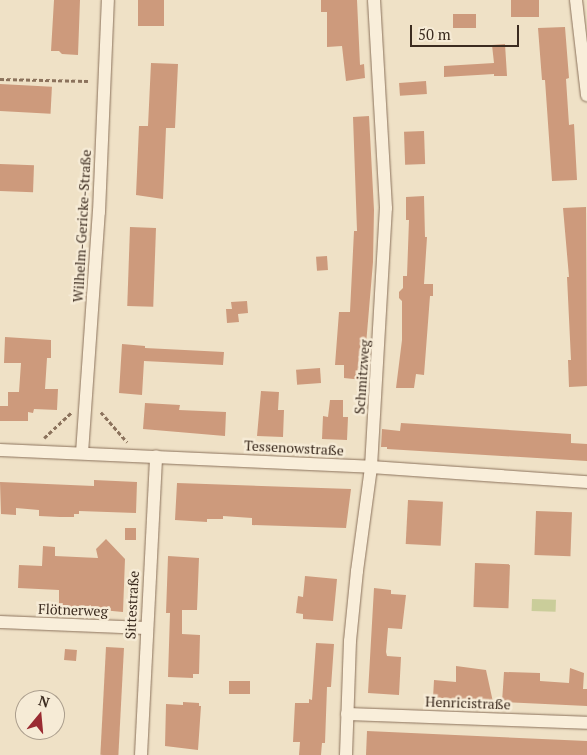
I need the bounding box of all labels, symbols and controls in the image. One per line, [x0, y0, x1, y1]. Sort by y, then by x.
scale bar [412, 15, 521, 47]
text: 50 m [418, 24, 451, 44]
street label: Wilhelm-Gericke-Straße [70, 149, 94, 303]
street label: Schmitzweg [351, 339, 373, 415]
street label: Tessenowstraße [244, 437, 344, 459]
street label: Sittestraße [122, 570, 142, 640]
street label: Flötnerweg [38, 600, 108, 620]
north arrow [15, 690, 65, 740]
text: N [36, 690, 52, 712]
street label: Henricistraße [425, 693, 511, 713]

